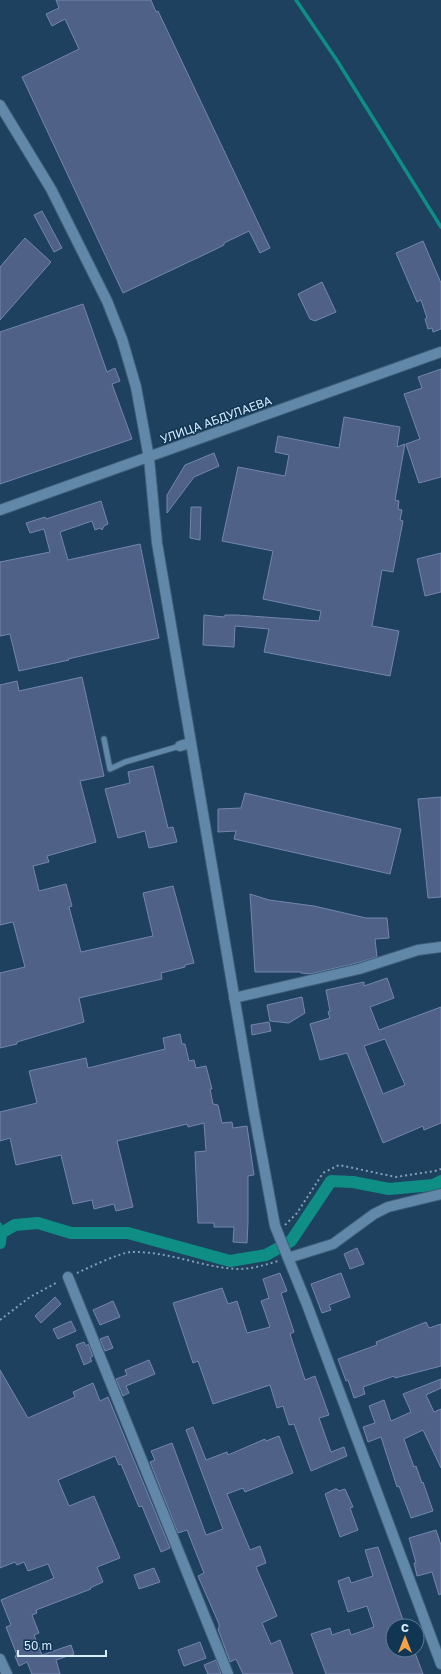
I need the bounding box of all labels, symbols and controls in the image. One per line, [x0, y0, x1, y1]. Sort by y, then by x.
street label: УЛИЦА АБДУЛАЕВА [158, 392, 273, 447]
north arrow [385, 1618, 425, 1658]
text: С [401, 1621, 409, 1634]
scale bar [18, 1632, 106, 1658]
text: 50 m [24, 1638, 52, 1653]

